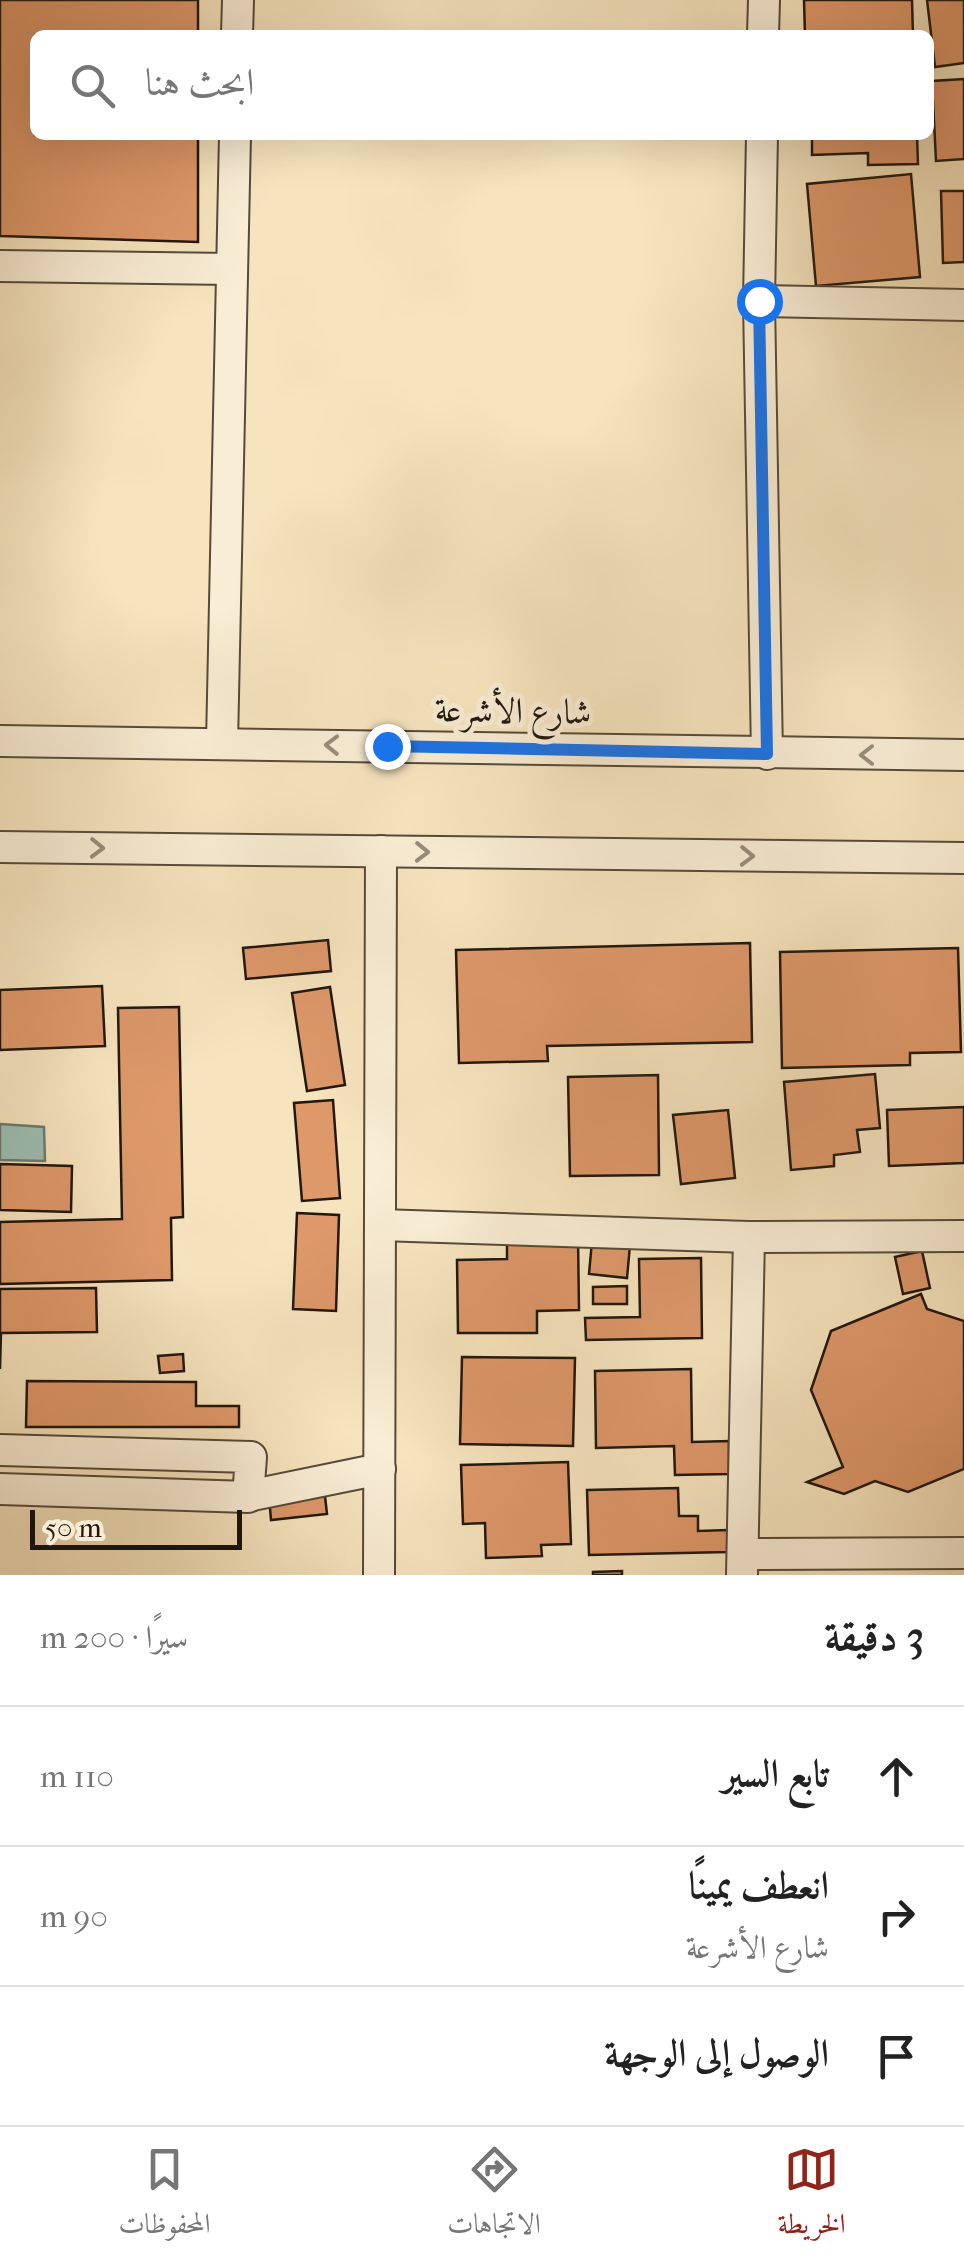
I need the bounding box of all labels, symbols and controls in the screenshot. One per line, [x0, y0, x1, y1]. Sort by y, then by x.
search box [30, 30, 934, 140]
icon: search [65, 58, 120, 113]
text: ابحث هنا [145, 60, 255, 105]
route start [737, 279, 783, 325]
street label: شارع الأشرعة [434, 685, 592, 741]
route end [365, 724, 411, 770]
one-way arrow [323, 735, 339, 756]
one-way arrow [858, 744, 874, 765]
one-way arrow [90, 837, 106, 859]
one-way arrow [416, 841, 431, 863]
one-way arrow [740, 845, 756, 867]
scale bar [30, 1505, 242, 1550]
text: 50 m [45, 1511, 102, 1544]
text: 3 دقيقة [824, 1612, 924, 1661]
text: سيرًا · 200 m [40, 1619, 188, 1656]
icon: ahead [869, 1749, 924, 1804]
text: تابع السير [722, 1751, 829, 1796]
text: 110 m [40, 1758, 114, 1795]
text: انعطف يمينًا [688, 1863, 829, 1908]
icon: right [869, 1889, 924, 1944]
text: 90 m [40, 1898, 108, 1935]
text: شارع الأشرعة [686, 1929, 829, 1966]
icon: arrive [869, 2029, 924, 2084]
text: الوصول إلى الوجهة [605, 2031, 829, 2076]
tab: المحفوظات [118, 2142, 211, 2251]
tab: الاتجاهات [447, 2142, 541, 2251]
tab: الخريطة [778, 2142, 846, 2251]

